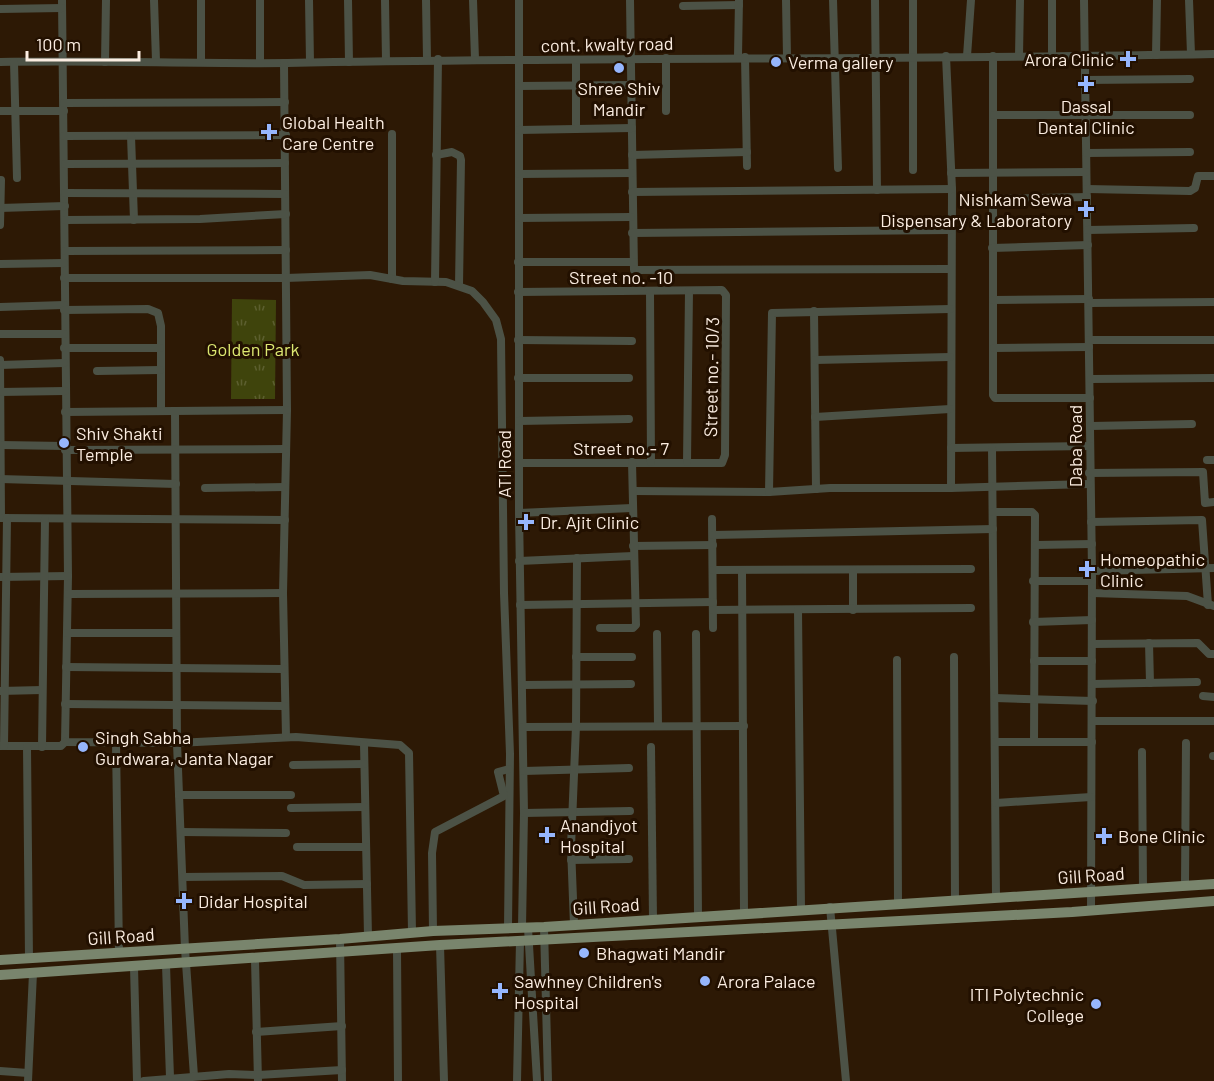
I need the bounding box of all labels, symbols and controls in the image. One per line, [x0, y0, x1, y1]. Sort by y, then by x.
scale bar [27, 24, 140, 62]
street label: cont. kwalty road [540, 32, 674, 56]
text: 100 m [36, 33, 81, 55]
place label: Arora Clinic [1024, 48, 1114, 70]
marker: Arora Clinic [1119, 50, 1137, 68]
place label: Verma gallery [788, 51, 894, 73]
marker: Verma gallery [769, 55, 783, 69]
marker: Shree Shiv Mandir [612, 61, 626, 75]
marker: Dassal Dental Clinic [1077, 75, 1095, 93]
place label: Shree Shiv Mandir [578, 77, 661, 120]
place label: Dassal Dental Clinic [1037, 95, 1135, 138]
place label: Global Health Care Centre [282, 111, 385, 154]
marker: Global Health Care Centre [260, 123, 278, 141]
place label: Nishkam Sewa Dispensary & Laboratory [880, 188, 1072, 231]
marker: Nishkam Sewa Dispensary & Laboratory [1077, 200, 1095, 218]
street label: Street no. -10 [569, 266, 673, 288]
street label: Street no.- 10/3 [699, 317, 723, 437]
park label: Golden Park [206, 338, 300, 360]
street label: Daba Road [1064, 405, 1086, 487]
place label: Shiv Shakti Temple [76, 422, 163, 465]
street label: ATI Road [493, 430, 515, 498]
marker: Shiv Shakti Temple [57, 436, 71, 450]
street label: Street no.- 7 [573, 437, 669, 459]
place label: Dr. Ajit Clinic [540, 511, 639, 533]
marker: Dr. Ajit Clinic [517, 513, 535, 531]
place label: Homeopathic Clinic [1100, 548, 1205, 591]
marker: Homeopathic Clinic [1078, 560, 1096, 578]
place label: Singh Sabha Gurdwara, Janta Nagar [95, 726, 274, 769]
marker: Singh Sabha Gurdwara, Janta Nagar [76, 740, 90, 754]
place label: Anandjyot Hospital [560, 814, 638, 857]
place label: Bone Clinic [1118, 825, 1205, 847]
marker: Anandjyot Hospital [538, 826, 556, 844]
marker: Bone Clinic [1095, 827, 1113, 845]
street label: Gill Road [1057, 862, 1125, 888]
place label: Didar Hospital [198, 890, 308, 912]
marker: Didar Hospital [175, 892, 193, 910]
street label: Gill Road [572, 893, 640, 919]
street label: Gill Road [87, 923, 155, 949]
place label: Bhagwati Mandir [596, 942, 726, 964]
marker: Bhagwati Mandir [577, 946, 591, 960]
place label: Sawhney Children's Hospital [514, 970, 662, 1013]
place label: Arora Palace [717, 970, 816, 992]
marker: Arora Palace [698, 974, 712, 988]
marker: Sawhney Children's Hospital [491, 982, 509, 1000]
place label: ITI Polytechnic College [970, 983, 1084, 1026]
marker: ITI Polytechnic College [1089, 997, 1103, 1011]

